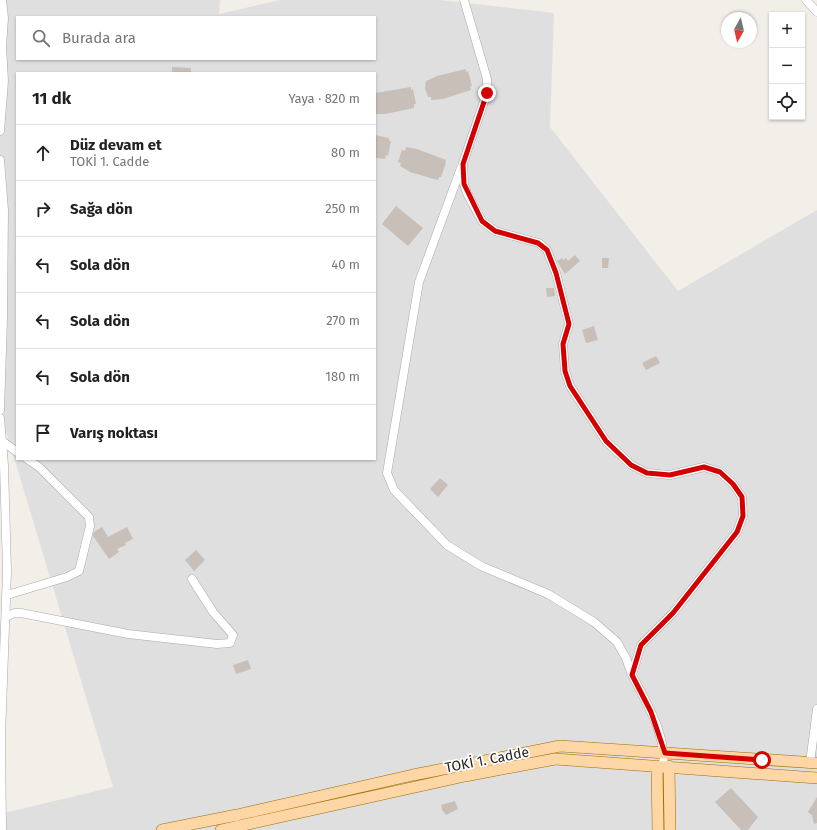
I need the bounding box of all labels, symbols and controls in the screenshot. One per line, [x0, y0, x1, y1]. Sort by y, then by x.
north arrow [721, 12, 757, 48]
map controls [769, 12, 805, 120]
button: + [769, 12, 805, 48]
search box [16, 16, 376, 60]
icon: search [30, 27, 52, 49]
text: Burada ara [62, 29, 136, 47]
button: − [769, 48, 805, 84]
route end [478, 84, 496, 102]
button: locate [769, 84, 805, 120]
text: 11 dk [32, 88, 71, 109]
text: Yaya · 820 m [288, 91, 360, 106]
text: Düz devam et [70, 136, 162, 154]
icon: ahead [32, 142, 54, 164]
text: 80 m [331, 145, 360, 160]
text: TOKİ 1. Cadde [70, 154, 149, 169]
icon: right [32, 198, 54, 220]
text: Sağa dön [70, 200, 133, 218]
text: 250 m [325, 201, 360, 216]
icon: left [32, 254, 54, 276]
text: Sola dön [70, 256, 130, 274]
text: 40 m [331, 257, 360, 272]
icon: left [32, 310, 54, 332]
text: Sola dön [70, 312, 130, 330]
text: 270 m [326, 313, 360, 328]
icon: left [32, 366, 54, 388]
text: Sola dön [70, 368, 130, 386]
text: 180 m [325, 369, 360, 384]
icon: arrive [32, 422, 54, 444]
text: Varış noktası [70, 424, 158, 442]
street label: TOKİ 1. Cadde [443, 743, 531, 776]
route start [753, 751, 771, 769]

